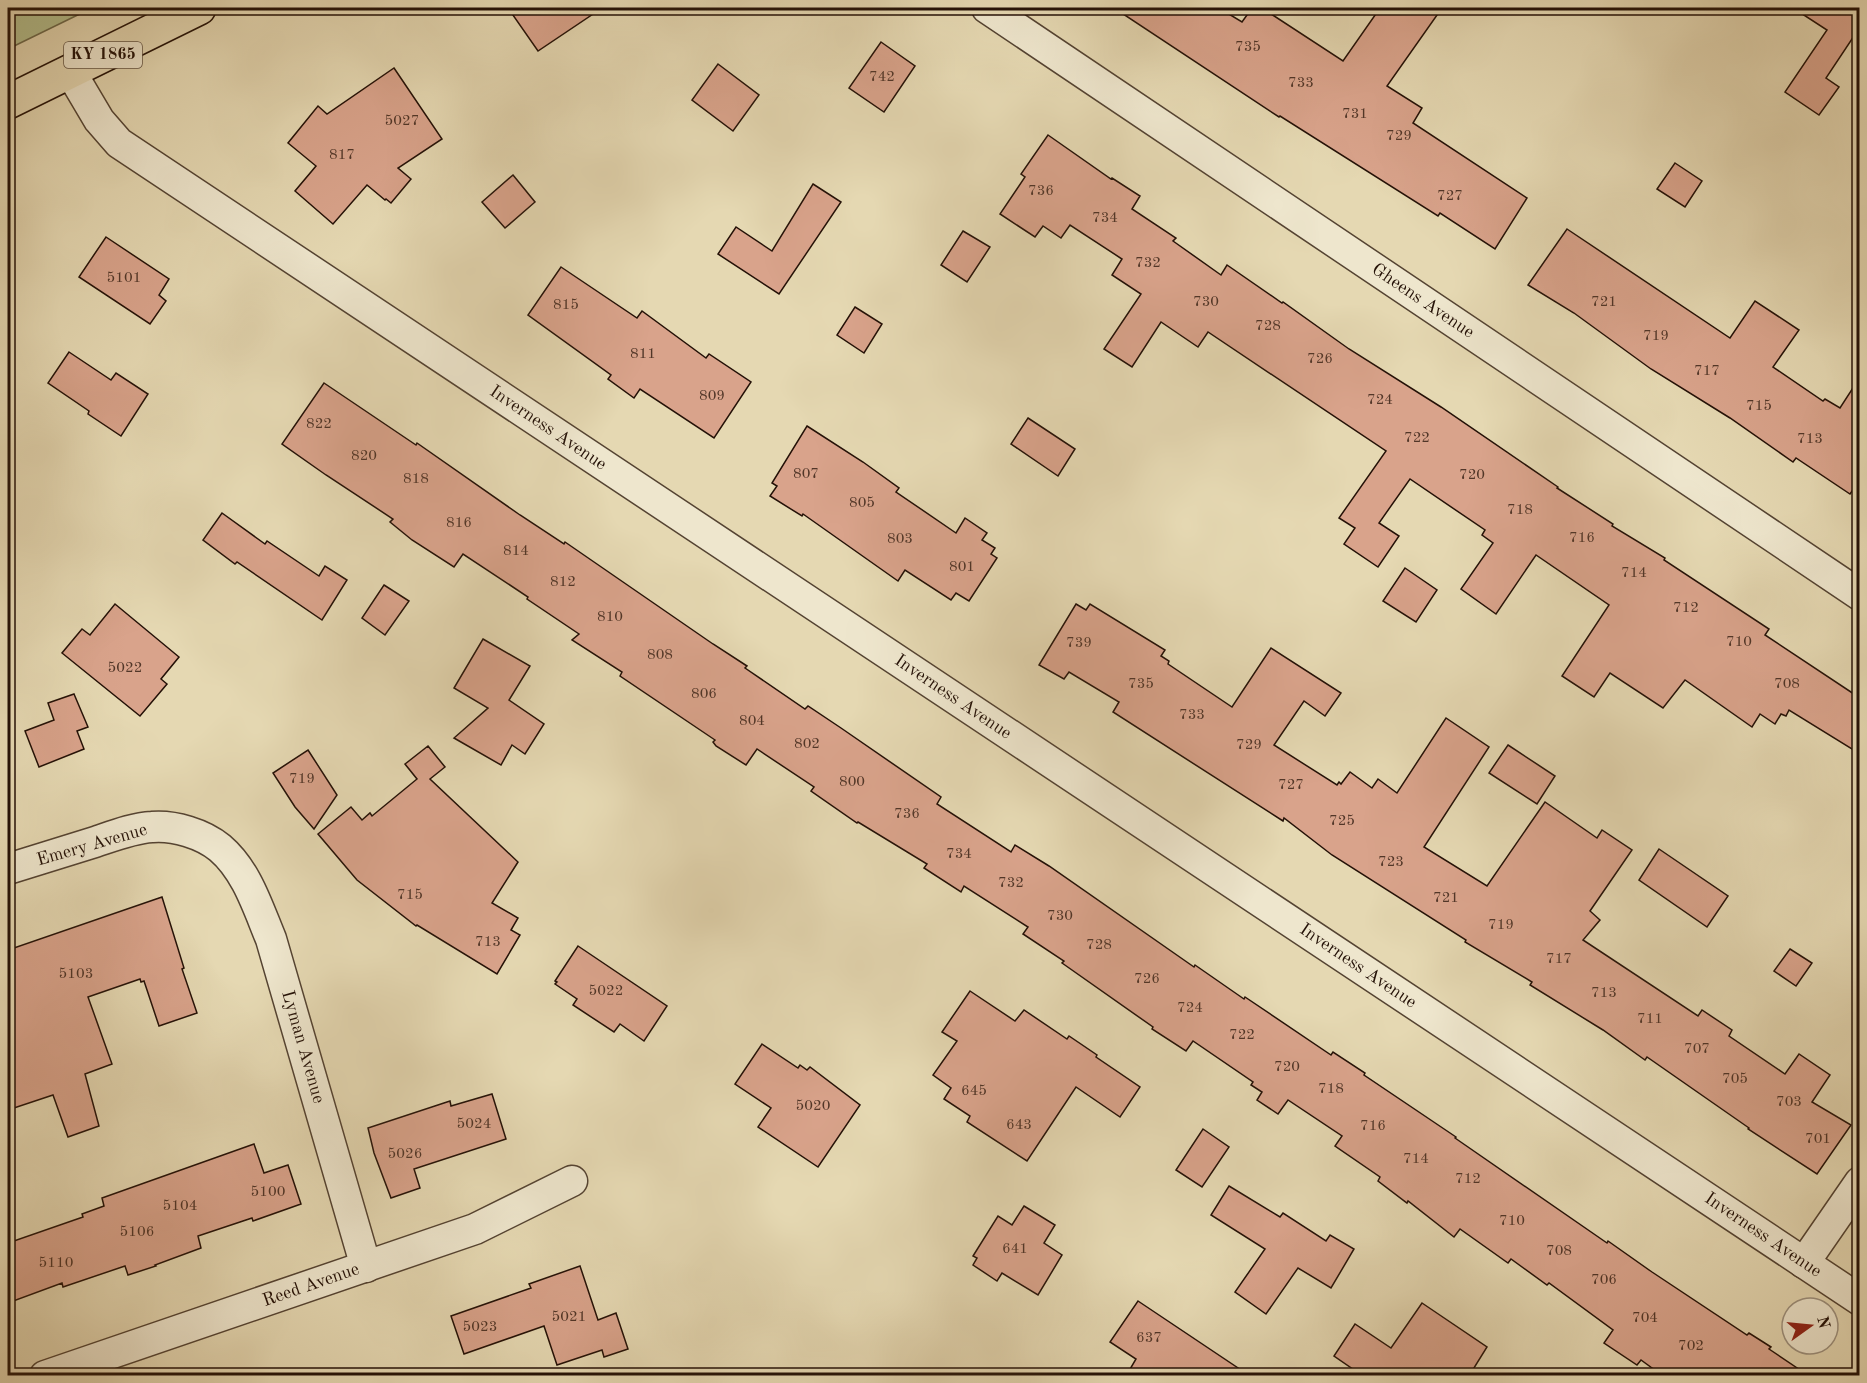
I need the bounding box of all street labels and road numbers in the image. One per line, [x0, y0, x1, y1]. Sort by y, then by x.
road number: KY 1865 [64, 42, 142, 68]
street label: Gheens Avenue [1369, 260, 1477, 342]
street label: Inverness Avenue [486, 382, 610, 474]
street label: Inverness Avenue [891, 651, 1015, 743]
street label: Emery Avenue [35, 821, 149, 869]
street label: Inverness Avenue [1296, 920, 1420, 1012]
street label: Lyman Avenue [278, 988, 328, 1106]
street label: Inverness Avenue [1701, 1189, 1825, 1281]
street label: Reed Avenue [260, 1260, 362, 1310]

